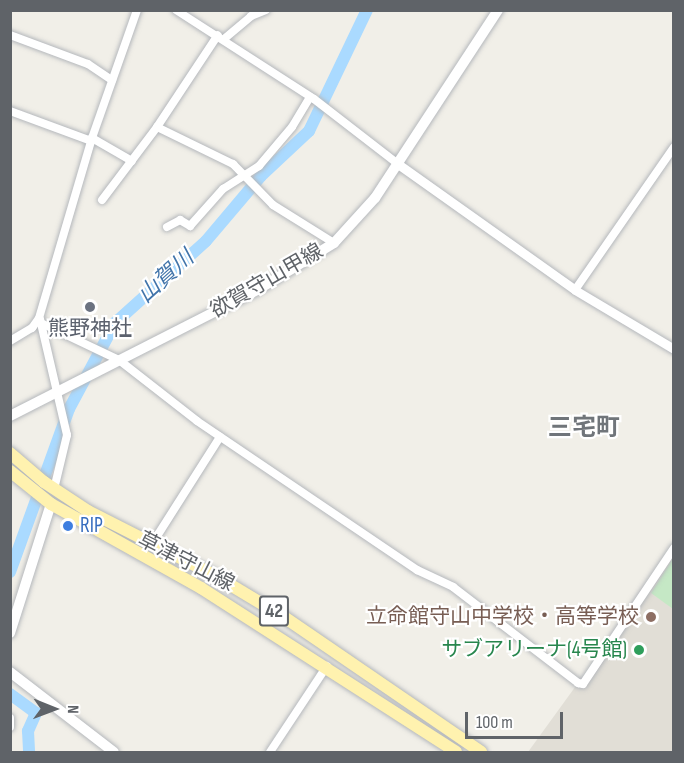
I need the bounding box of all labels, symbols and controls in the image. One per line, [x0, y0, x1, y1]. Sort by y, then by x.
street label: 欲賀守山甲線 [206, 239, 328, 323]
water label: 山賀川 [133, 245, 199, 309]
marker: 熊野神社 [83, 300, 97, 314]
place label: 熊野神社 [48, 316, 132, 342]
district label: 三宅町 [548, 414, 620, 442]
place label: RIP [80, 513, 103, 539]
marker: RIP [61, 519, 75, 533]
street label: 草津守山線 [134, 527, 238, 597]
road number: 42 [258, 594, 290, 628]
place label: 立命館守山中学校・高等学校 [366, 604, 639, 630]
marker: 立命館守山中学校・高等学校 [644, 610, 658, 624]
place label: サブアリーナ(4号館) [441, 637, 627, 663]
marker: サブアリーナ(4号館) [632, 643, 646, 657]
north arrow [24, 679, 84, 739]
scale bar [468, 700, 566, 738]
text: N [63, 705, 82, 714]
text: 100 m [476, 712, 513, 733]

